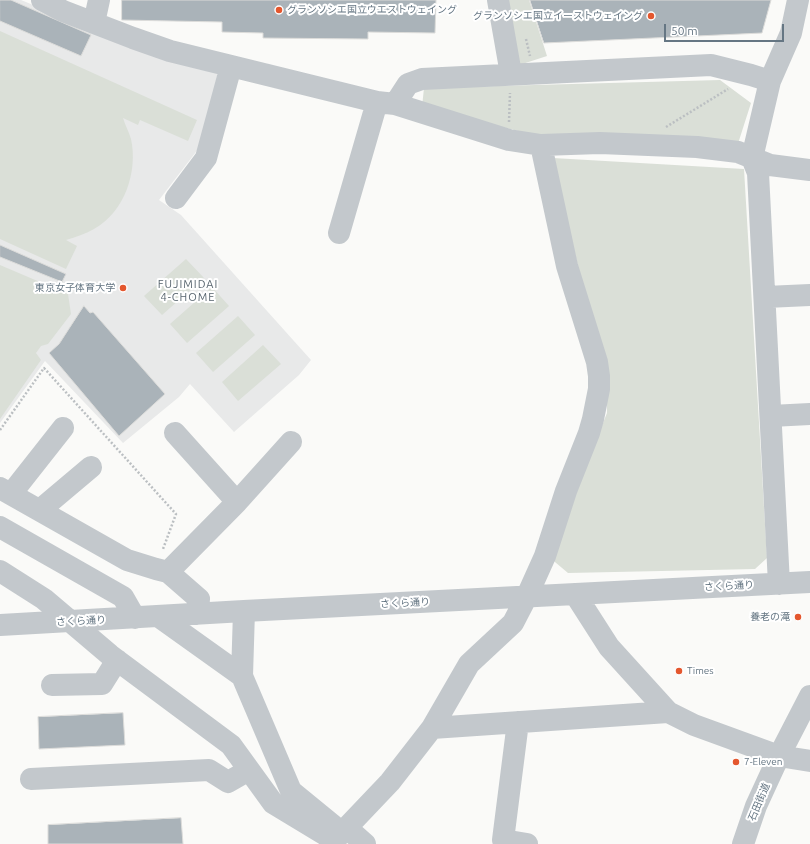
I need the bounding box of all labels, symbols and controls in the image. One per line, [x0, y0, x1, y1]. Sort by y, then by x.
place label: グランソシエ国立ウエストウェイング [287, 4, 457, 16]
marker: グランソシエ国立ウエストウェイング [274, 5, 284, 15]
place label: グランソシエ国立イーストウェイング [473, 10, 643, 22]
marker: グランソシエ国立イーストウェイング [646, 11, 656, 21]
scale bar [666, 16, 786, 42]
text: 50 m [671, 24, 698, 37]
district label: FUJIMIDAI 4-CHOME [158, 277, 218, 303]
place label: 東京女子体育大学 [35, 282, 115, 294]
marker: 東京女子体育大学 [118, 283, 128, 293]
street label: さくら通り [704, 579, 754, 593]
street label: さくら通り [380, 596, 430, 610]
place label: 養老の滝 [750, 611, 790, 623]
marker: 養老の滝 [793, 612, 803, 622]
street label: さくら通り [56, 614, 106, 628]
place label: Times [687, 665, 714, 677]
marker: Times [674, 666, 684, 676]
place label: 7-Eleven [744, 756, 782, 768]
marker: 7-Eleven [731, 757, 741, 767]
street label: 石田街道 [746, 781, 772, 823]

